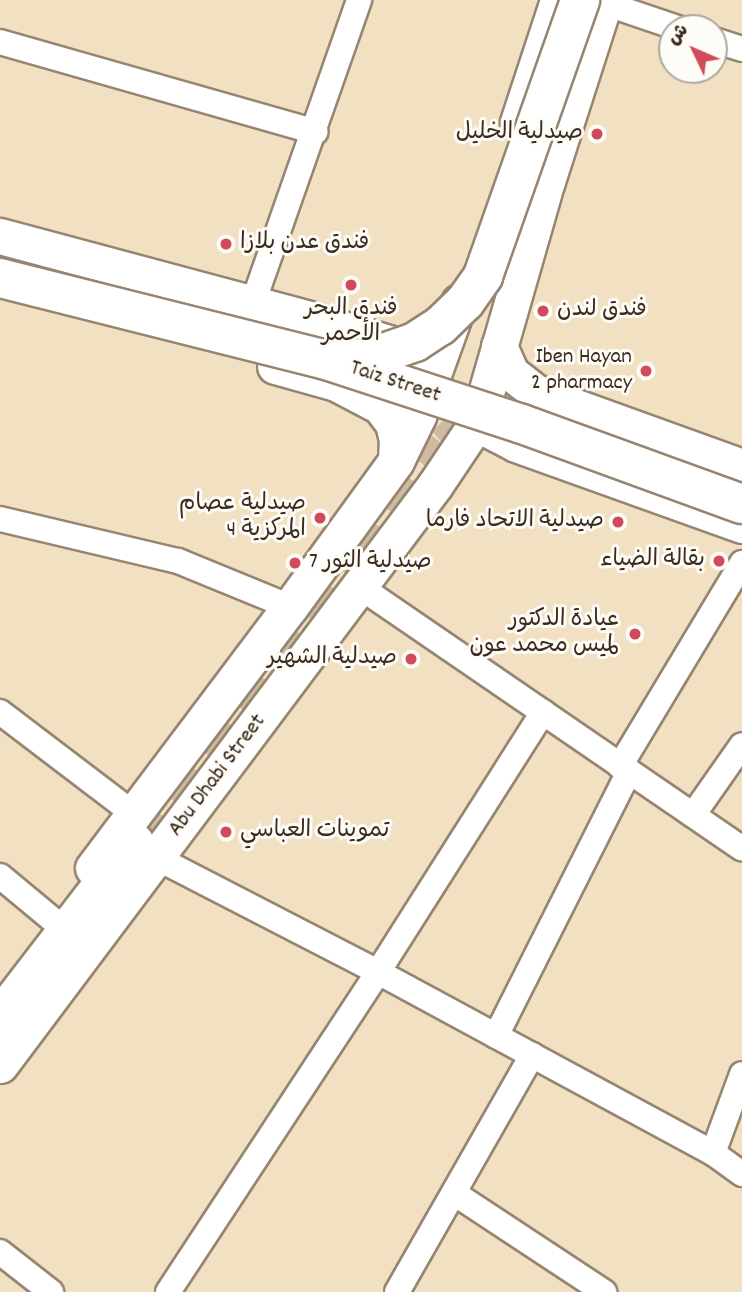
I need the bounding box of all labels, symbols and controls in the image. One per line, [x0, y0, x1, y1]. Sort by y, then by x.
north arrow [658, 14, 728, 84]
text: ش [662, 19, 696, 52]
place label: صيدلية الخليل [456, 120, 583, 148]
marker: صيدلية الخليل [589, 126, 605, 142]
place label: فندق عدن بلازا [240, 230, 369, 258]
marker: فندق عدن بلازا [218, 236, 234, 252]
marker: فندق البحر الأحمر [343, 277, 359, 293]
place label: فندق البحر الأحمر [304, 296, 398, 350]
place label: فندق لندن [557, 297, 647, 325]
marker: فندق لندن [535, 303, 551, 319]
place label: Iben Hayan 2 pharmacy [531, 344, 632, 398]
street label: Taiz Street [346, 355, 444, 411]
marker: Iben Hayan 2 pharmacy [638, 363, 654, 379]
place label: صيدلية عصام المركزية 4 [179, 491, 306, 545]
place label: صيدلية الاتحاد فارما [426, 508, 604, 536]
marker: صيدلية عصام المركزية 4 [312, 510, 328, 526]
marker: صيدلية الاتحاد فارما [610, 514, 626, 530]
place label: بقالة الضياء [600, 547, 705, 575]
place label: صيدلية الثور 7 [309, 549, 432, 577]
marker: بقالة الضياء [711, 553, 727, 569]
marker: صيدلية الثور 7 [287, 555, 303, 571]
place label: عيادة الدكتور لميس محمد عون [470, 607, 619, 661]
marker: عيادة الدكتور لميس محمد عون [625, 624, 645, 644]
place label: صيدلية الشهير [268, 645, 397, 673]
marker: صيدلية الشهير [403, 651, 419, 667]
street label: Abu Dhabi Street [163, 709, 273, 843]
place label: تموينات العباسي [240, 818, 389, 846]
marker: تموينات العباسي [218, 824, 234, 840]

